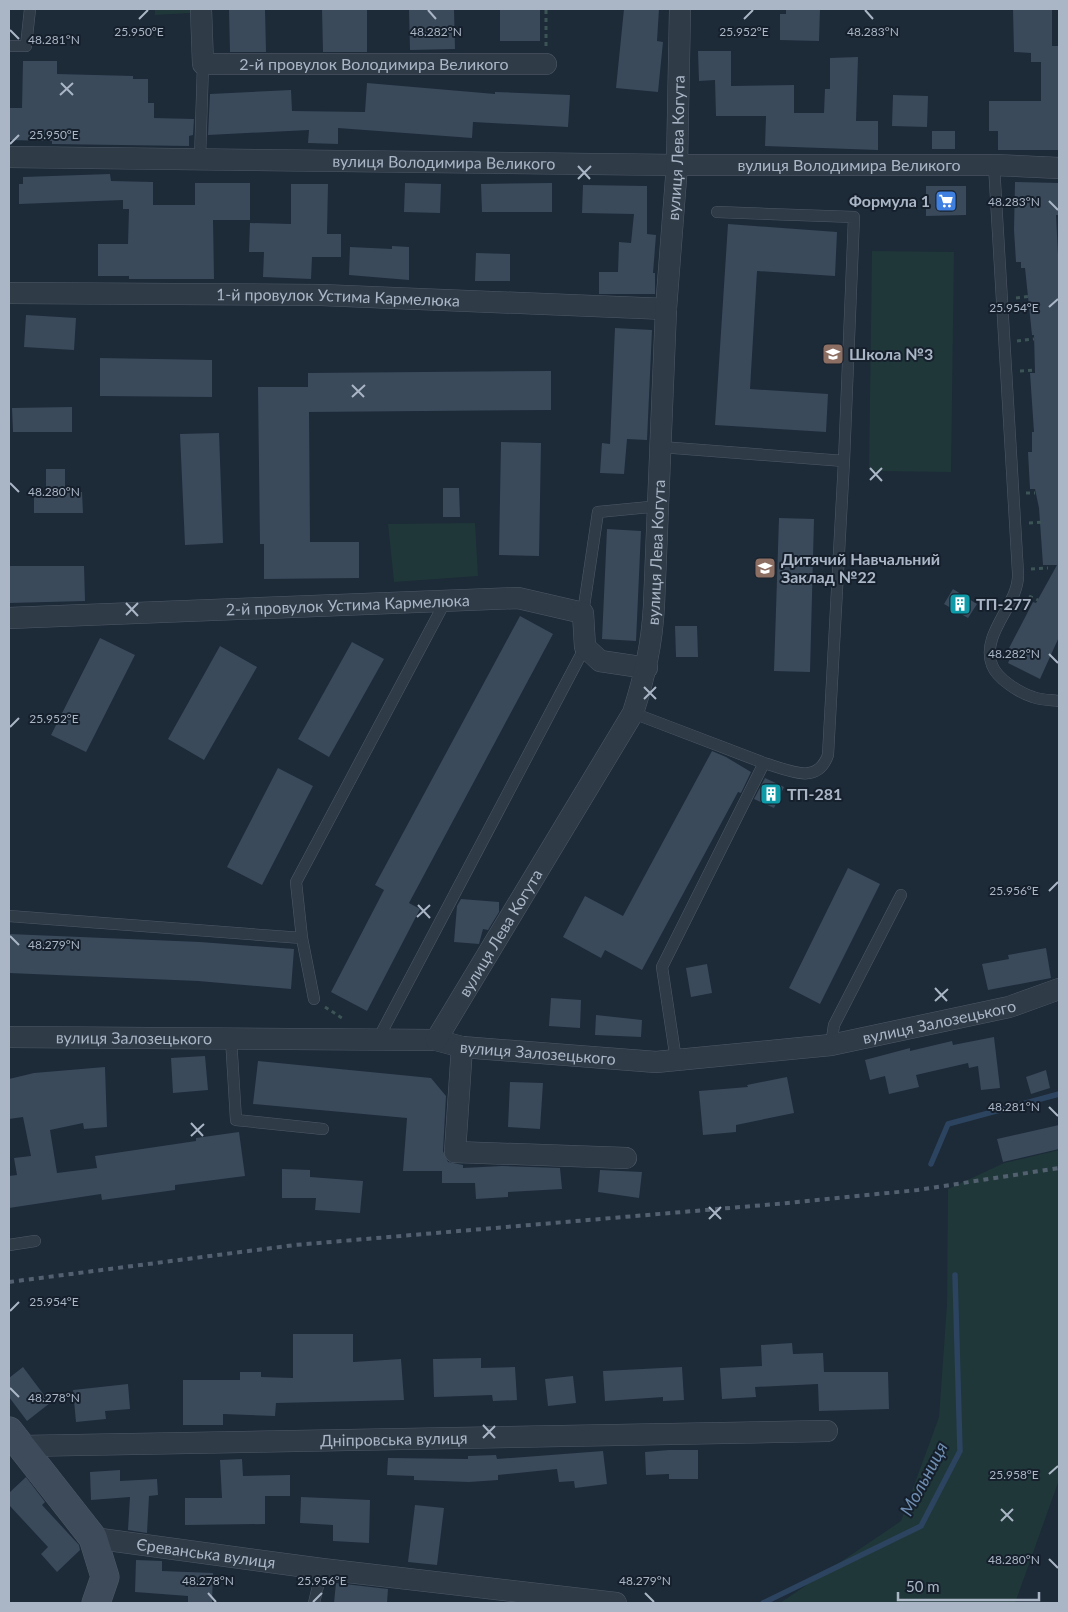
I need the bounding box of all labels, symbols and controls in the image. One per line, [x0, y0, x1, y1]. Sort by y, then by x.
text: 25.950°E [114, 24, 164, 39]
text: 48.282°N [410, 24, 462, 39]
text: 25.952°E [719, 24, 769, 39]
text: 48.283°N [847, 24, 899, 39]
text: 48.281°N [28, 32, 80, 47]
street label: 2-й провулок Володимира Великого [239, 54, 509, 73]
street label: вулиця Лева Когута [663, 75, 688, 221]
text: 25.950°E [29, 127, 79, 142]
street label: вулиця Володимира Великого [332, 151, 556, 173]
street label: вулиця Володимира Великого [737, 155, 960, 174]
supermarket icon: Формула 1 [934, 189, 958, 213]
place label: Формула 1 [849, 191, 930, 210]
text: 48.283°N [988, 194, 1040, 209]
street label: 1-й провулок Устима Кармелюка [216, 284, 460, 310]
text: 25.954°E [989, 300, 1039, 315]
school or university icon: Школа №3 [821, 342, 845, 366]
place label: Школа №3 [849, 344, 933, 363]
street label: вулиця Лева Когута [643, 479, 668, 626]
text: 48.280°N [28, 484, 80, 499]
place label: Дитячий Навчальний Заклад №22 [781, 549, 940, 586]
school or university icon: Дитячий Навчальний Заклад №22 [753, 556, 777, 580]
street label: 2-й провулок Устима Кармелюка [225, 590, 470, 618]
building icon: ТП-277 [948, 592, 972, 616]
place label: ТП-277 [976, 594, 1031, 613]
text: 48.282°N [988, 646, 1040, 661]
text: 25.952°E [29, 711, 79, 726]
building icon: ТП-281 [759, 782, 783, 806]
place label: ТП-281 [787, 784, 842, 803]
street label: вулиця Лева Когута [454, 866, 546, 1000]
text: 25.956°E [989, 883, 1039, 898]
text: 48.279°N [28, 937, 80, 952]
street label: вулиця Залозецького [861, 995, 1018, 1047]
street label: вулиця Залозецького [56, 1027, 212, 1047]
street label: вулиця Залозецького [459, 1037, 616, 1068]
text: 48.281°N [988, 1099, 1040, 1114]
text: 25.954°E [29, 1294, 79, 1309]
text: 48.278°N [28, 1390, 80, 1405]
street label: Дніпровська вулиця [320, 1428, 468, 1449]
water label: Мольниця [895, 1438, 952, 1519]
text: 25.958°E [989, 1467, 1039, 1482]
street label: Єреванська вулиця [135, 1534, 277, 1572]
text: 48.280°N [988, 1552, 1040, 1567]
scale bar [898, 1570, 1039, 1602]
text: 48.278°N [182, 1573, 234, 1588]
text: 25.956°E [297, 1573, 347, 1588]
text: 48.279°N [619, 1573, 671, 1588]
text: 50 m [906, 1577, 940, 1595]

